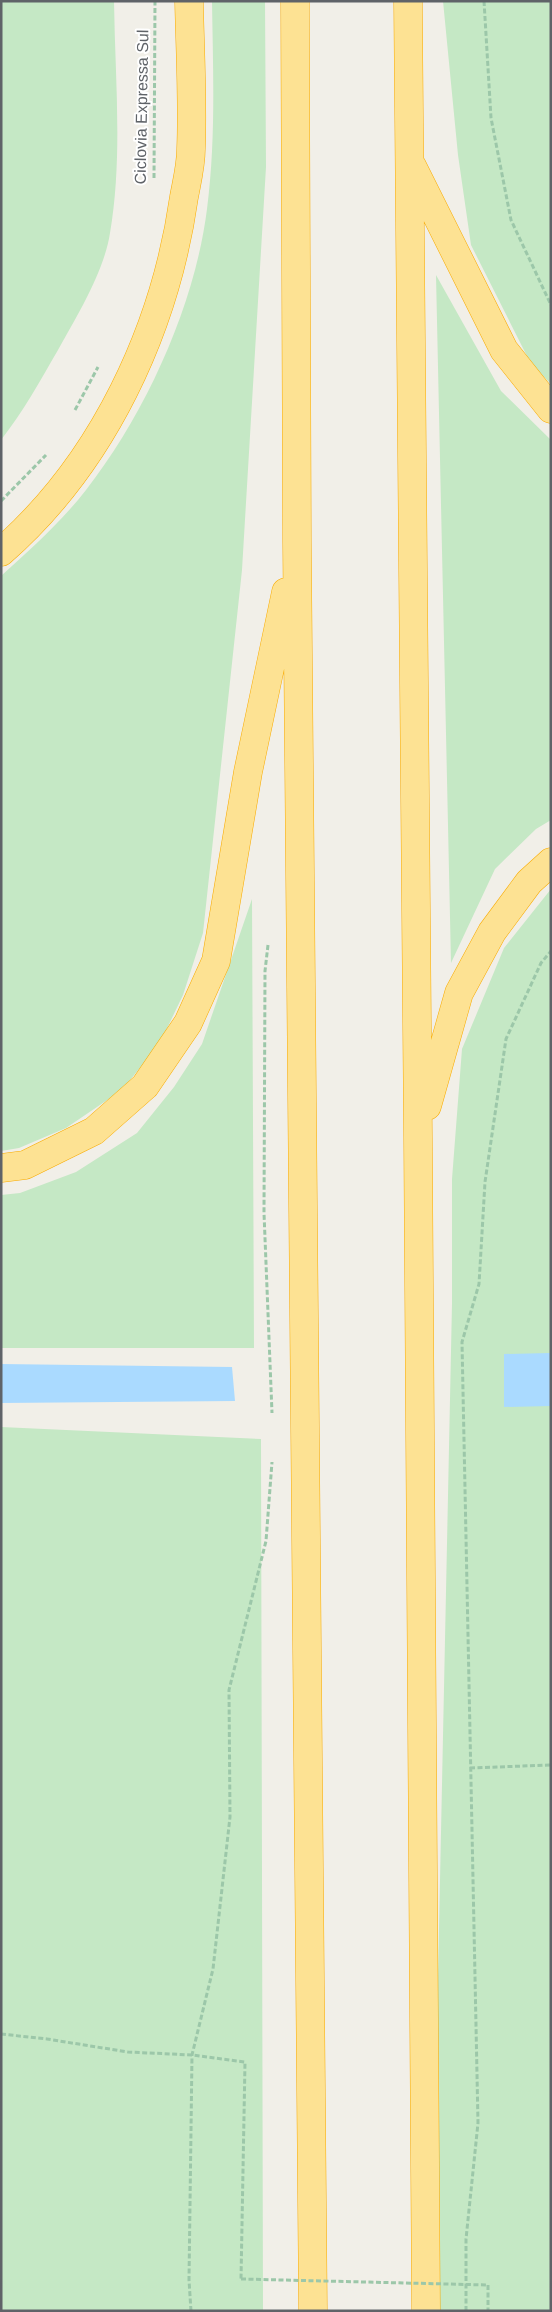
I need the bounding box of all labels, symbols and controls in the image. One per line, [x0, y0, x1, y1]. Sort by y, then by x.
street label: Ciclovia Expressa Sul [132, 30, 151, 185]

